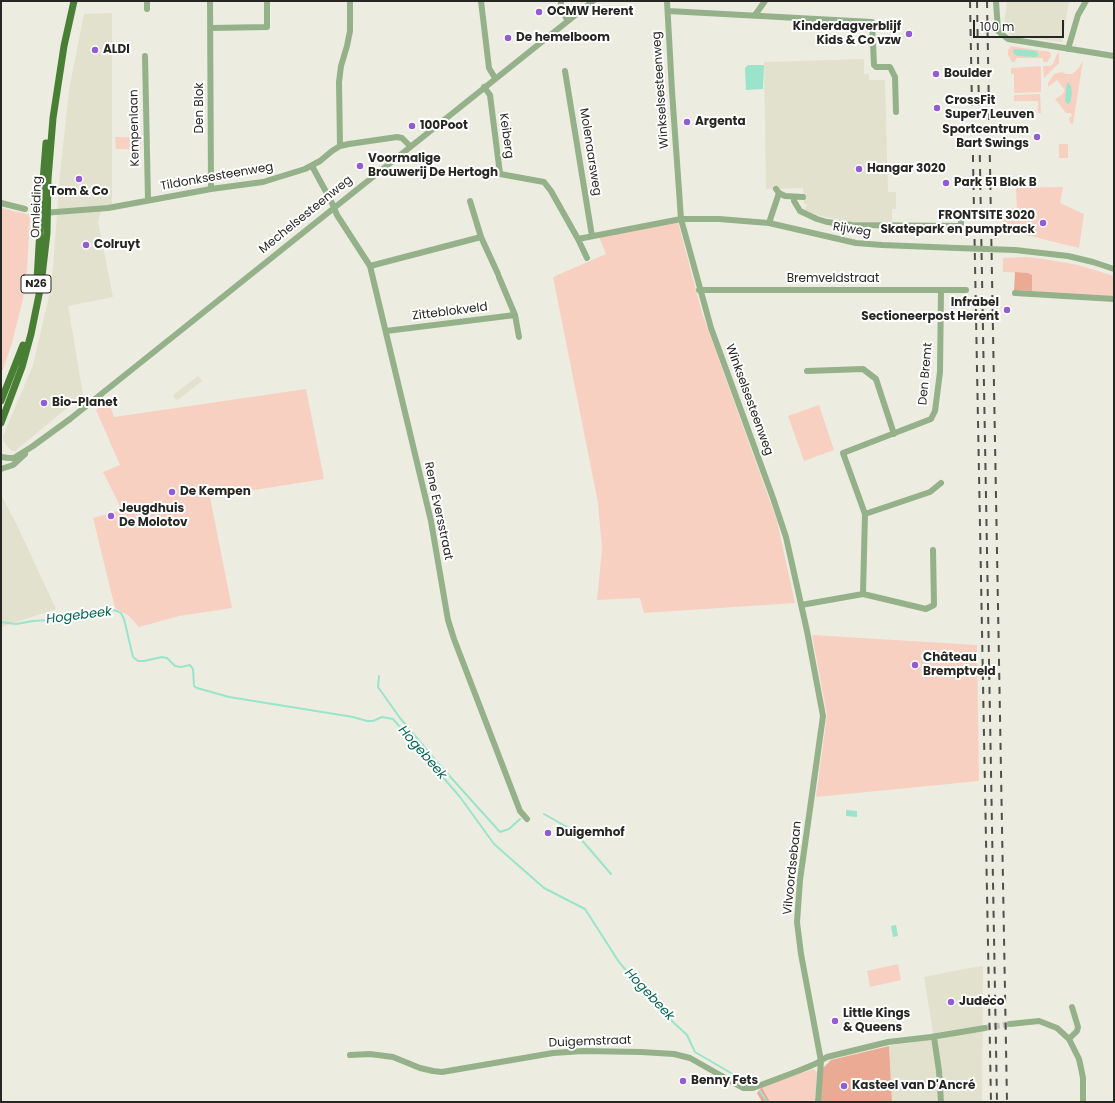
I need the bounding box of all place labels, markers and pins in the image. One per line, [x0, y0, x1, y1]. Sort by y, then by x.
place label: OCMW Herent [547, 5, 633, 19]
marker: OCMW Herent [534, 7, 544, 17]
place label: Kinderdagverblijf Kids & Co vzw [793, 20, 901, 48]
marker: Kinderdagverblijf Kids & Co vzw [904, 29, 914, 39]
place label: De hemelboom [516, 31, 610, 45]
marker: De hemelboom [503, 33, 513, 43]
place label: ALDI [103, 43, 130, 57]
marker: ALDI [90, 45, 100, 55]
place label: Boulder [944, 67, 992, 81]
marker: Boulder [931, 69, 941, 79]
place label: CrossFit Super7 Leuven [945, 94, 1034, 122]
marker: CrossFit Super7 Leuven [932, 103, 942, 113]
place label: Argenta [695, 115, 746, 129]
marker: Argenta [682, 117, 692, 127]
place label: 100Poot [420, 119, 468, 133]
marker: 100Poot [407, 121, 417, 131]
place label: Sportcentrum Bart Swings [942, 123, 1029, 151]
marker: Sportcentrum Bart Swings [1032, 132, 1042, 142]
place label: Voormalige Brouwerij De Hertogh [368, 152, 498, 180]
marker: Voormalige Brouwerij De Hertogh [355, 161, 365, 171]
place label: Hangar 3020 [867, 162, 946, 176]
marker: Hangar 3020 [854, 164, 864, 174]
marker: Tom & Co [74, 174, 84, 184]
place label: Park 51 Blok B [954, 176, 1037, 190]
marker: Park 51 Blok B [941, 178, 951, 188]
place label: Tom & Co [50, 185, 108, 199]
place label: FRONTSITE 3020 Skatepark en pumptrack [880, 209, 1035, 237]
marker: FRONTSITE 3020 Skatepark en pumptrack [1038, 218, 1048, 228]
place label: Colruyt [94, 238, 140, 252]
marker: Colruyt [81, 240, 91, 250]
place label: Infrabel Sectioneerpost Herent [861, 296, 999, 324]
marker: Infrabel Sectioneerpost Herent [1002, 305, 1012, 315]
place label: Bio-Planet [52, 396, 118, 410]
marker: Bio-Planet [39, 398, 49, 408]
place label: De Kempen [180, 485, 251, 499]
marker: De Kempen [167, 487, 177, 497]
place label: Jeugdhuis De Molotov [119, 502, 188, 530]
marker: Jeugdhuis De Molotov [106, 511, 116, 521]
place label: Château Bremptveld [923, 651, 996, 679]
marker: Château Bremptveld [910, 660, 920, 670]
place label: Duigemhof [556, 826, 625, 840]
marker: Duigemhof [543, 828, 553, 838]
place label: Judeco [959, 995, 1004, 1009]
marker: Judeco [946, 997, 956, 1007]
place label: Little Kings & Queens [843, 1007, 910, 1035]
marker: Little Kings & Queens [830, 1016, 840, 1026]
place label: Benny Fets [691, 1074, 758, 1088]
marker: Benny Fets [678, 1076, 688, 1086]
place label: Kasteel van D'Ancré [852, 1079, 975, 1093]
marker: Kasteel van D'Ancré [839, 1081, 849, 1091]

